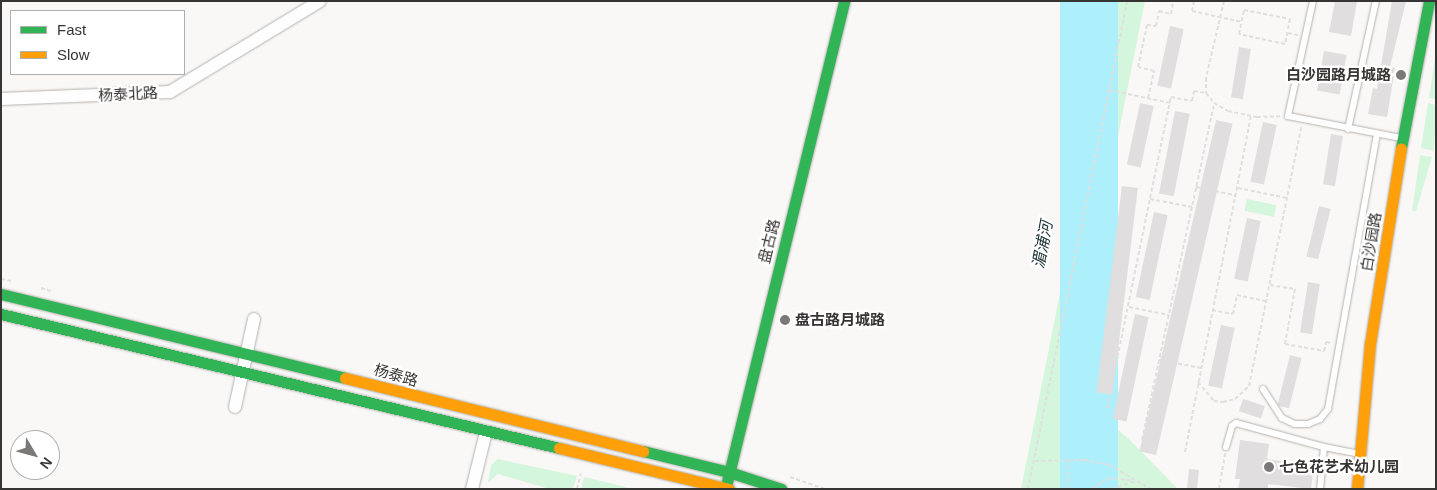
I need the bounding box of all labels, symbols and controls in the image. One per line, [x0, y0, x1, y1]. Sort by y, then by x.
legend [10, 10, 185, 75]
text: Fast [57, 21, 86, 38]
text: Slow [57, 46, 90, 63]
place label: 白沙园路月城路 [1286, 66, 1391, 84]
marker: 白沙园路月城路 [1395, 69, 1407, 81]
street label: 杨泰北路 [98, 83, 158, 105]
street label: 白沙园路 [1357, 211, 1385, 273]
street label: 盘古路 [755, 217, 783, 265]
water label: 湄浦河 [1029, 220, 1057, 270]
place label: 盘古路月城路 [795, 311, 885, 329]
marker: 盘古路月城路 [779, 314, 791, 326]
street label: 杨泰路 [372, 360, 420, 390]
north arrow [10, 430, 60, 480]
text: N [37, 455, 56, 472]
place label: 七色花艺术幼儿园 [1279, 458, 1399, 476]
marker: 七色花艺术幼儿园 [1263, 461, 1275, 473]

